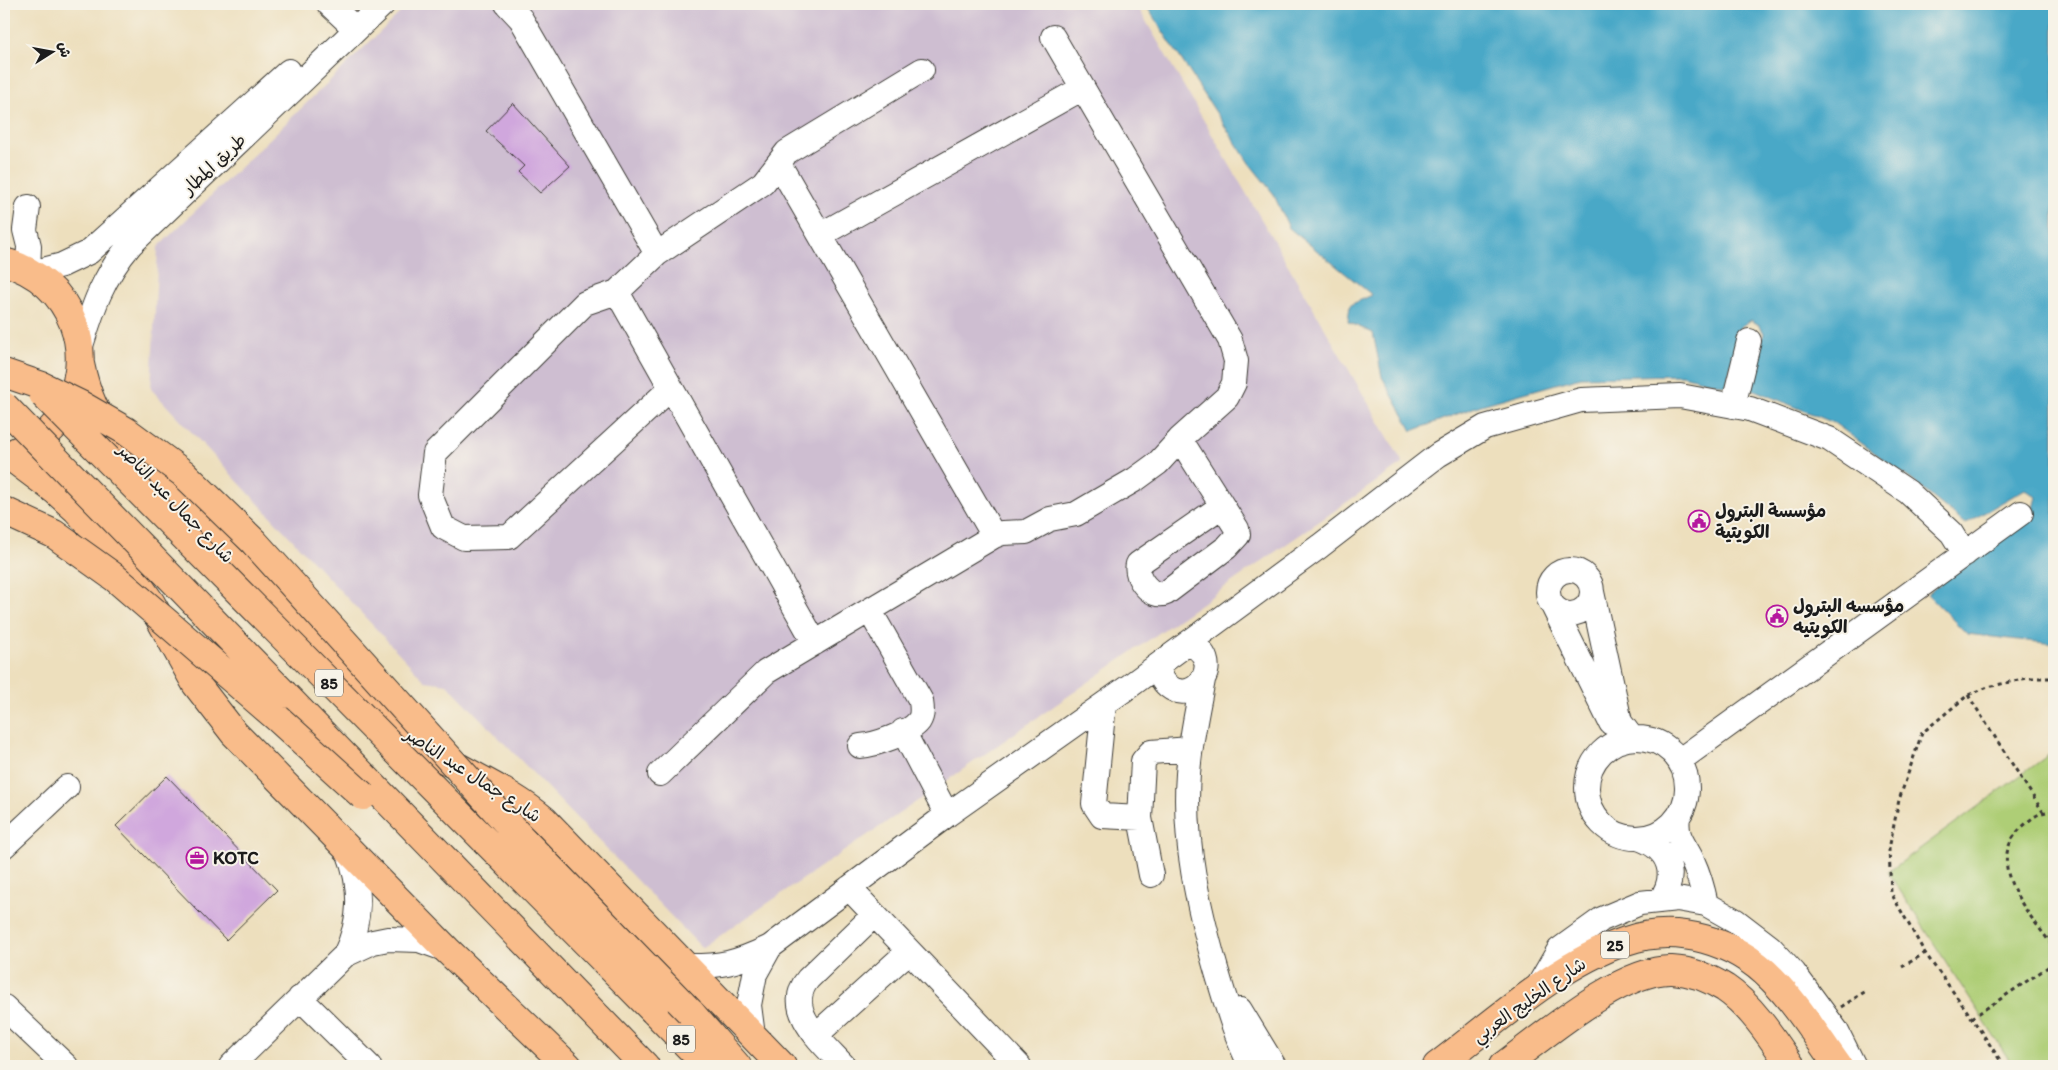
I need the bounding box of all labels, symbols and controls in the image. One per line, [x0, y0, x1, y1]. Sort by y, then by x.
north arrow [28, 28, 78, 78]
text: ش [54, 40, 74, 59]
street label: طريق المطار [176, 129, 251, 201]
street label: شارع جمال عبد الناصر [111, 437, 239, 568]
place label: مؤسسة البترول الكويتية [1715, 500, 1826, 544]
public building icon: مؤسسة البترول الكويتية [1687, 509, 1711, 533]
place label: مؤسسه البترول الكويتيه [1793, 595, 1904, 639]
public building icon: مؤسسه البترول الكويتيه [1765, 604, 1789, 628]
road number: 85 [315, 670, 343, 696]
street label: شارع جمال عبد الناصر [399, 722, 545, 828]
office icon: KOTC [185, 846, 209, 870]
place label: KOTC [213, 847, 259, 869]
road number: 25 [1601, 932, 1629, 958]
street label: شارع الخليج العربي [1468, 952, 1593, 1052]
road number: 85 [667, 1026, 695, 1052]

